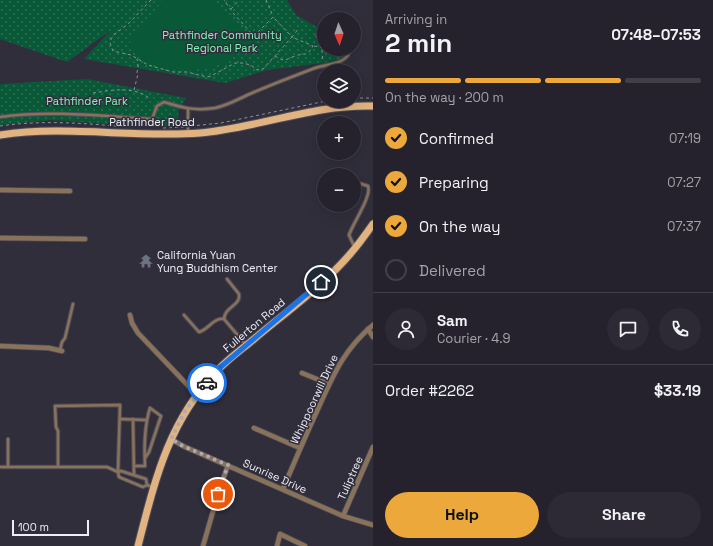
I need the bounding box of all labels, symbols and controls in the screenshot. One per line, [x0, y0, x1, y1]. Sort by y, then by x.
text: Arriving in [385, 11, 447, 28]
north arrow [317, 12, 361, 56]
map controls [317, 12, 361, 212]
text: 07:48–07:53 [611, 25, 701, 44]
text: 2 min [385, 26, 452, 60]
park label: Pathfinder Community Regional Park [162, 28, 282, 55]
button: layers [317, 64, 361, 108]
text: On the way · 200 m [385, 89, 504, 106]
park label: Pathfinder Park [46, 94, 128, 108]
street label: Pathfinder Road [109, 115, 195, 129]
button: + [317, 116, 361, 160]
icon: check [385, 127, 407, 149]
text: Confirmed [419, 129, 494, 148]
text: 07:19 [669, 130, 701, 147]
button: − [317, 168, 361, 212]
icon: check [385, 171, 407, 193]
text: Preparing [419, 173, 489, 192]
text: 07:27 [667, 174, 701, 191]
icon: check [385, 215, 407, 237]
text: On the way [419, 217, 500, 236]
text: 07:37 [667, 218, 701, 235]
place label: California Yuan Yung Buddhism Center [157, 248, 278, 275]
temple icon: California Yuan Yung Buddhism Center [138, 253, 154, 269]
text: Delivered [419, 261, 486, 280]
pin [304, 265, 338, 299]
icon: home [310, 271, 332, 293]
street label: Fullerton Road [220, 295, 288, 355]
button: person [385, 308, 427, 350]
button: chat [607, 308, 649, 350]
button: phone [659, 308, 701, 350]
text: Sam [437, 311, 468, 330]
text: Courier · 4.9 [437, 330, 511, 347]
street label: Whippoorwill Drive [287, 352, 341, 446]
courier [187, 363, 227, 403]
icon: car [196, 372, 218, 394]
text: Order #2262 [385, 381, 474, 400]
text: $33.19 [654, 381, 701, 400]
street label: Tuliptree [334, 454, 366, 502]
street label: Sunrise Drive [241, 456, 309, 496]
pin [201, 477, 235, 511]
icon: bag [207, 483, 229, 505]
button: Help [385, 492, 539, 538]
button: Share [547, 492, 701, 538]
scale bar [12, 518, 89, 537]
text: 100 m [18, 520, 49, 534]

